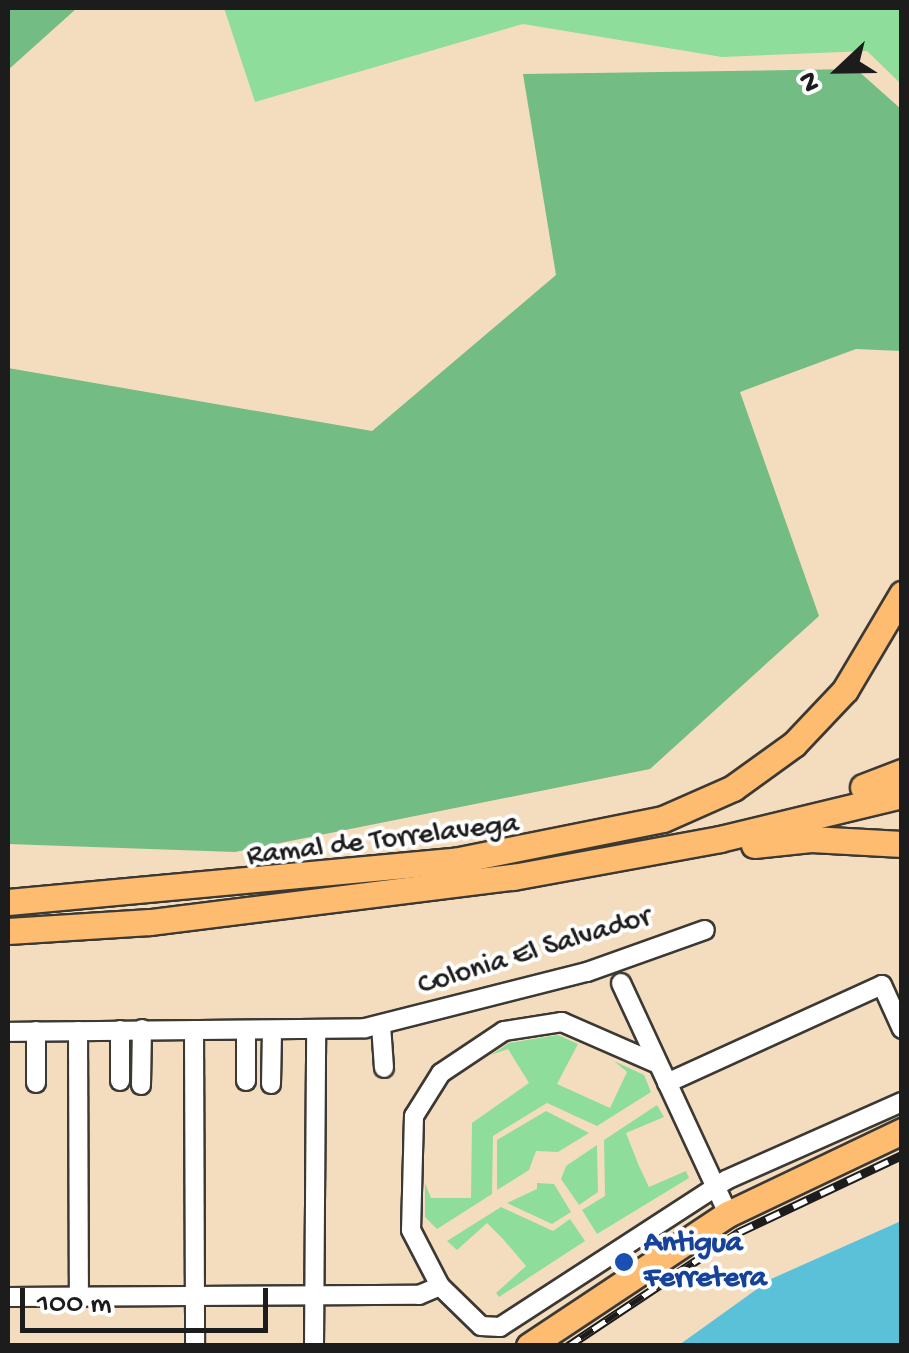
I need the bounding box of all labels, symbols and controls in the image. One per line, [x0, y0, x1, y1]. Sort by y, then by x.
north arrow [789, 20, 889, 120]
text: N [792, 67, 829, 96]
street label: Ramal de Torrelavega [245, 807, 521, 877]
street label: Colonia El Salvador [414, 900, 656, 1006]
place label: Antigua Ferretera [644, 1227, 767, 1298]
marker: Antigua Ferretera [613, 1251, 635, 1273]
scale bar [25, 1268, 272, 1330]
text: 100 m [37, 1288, 112, 1323]

